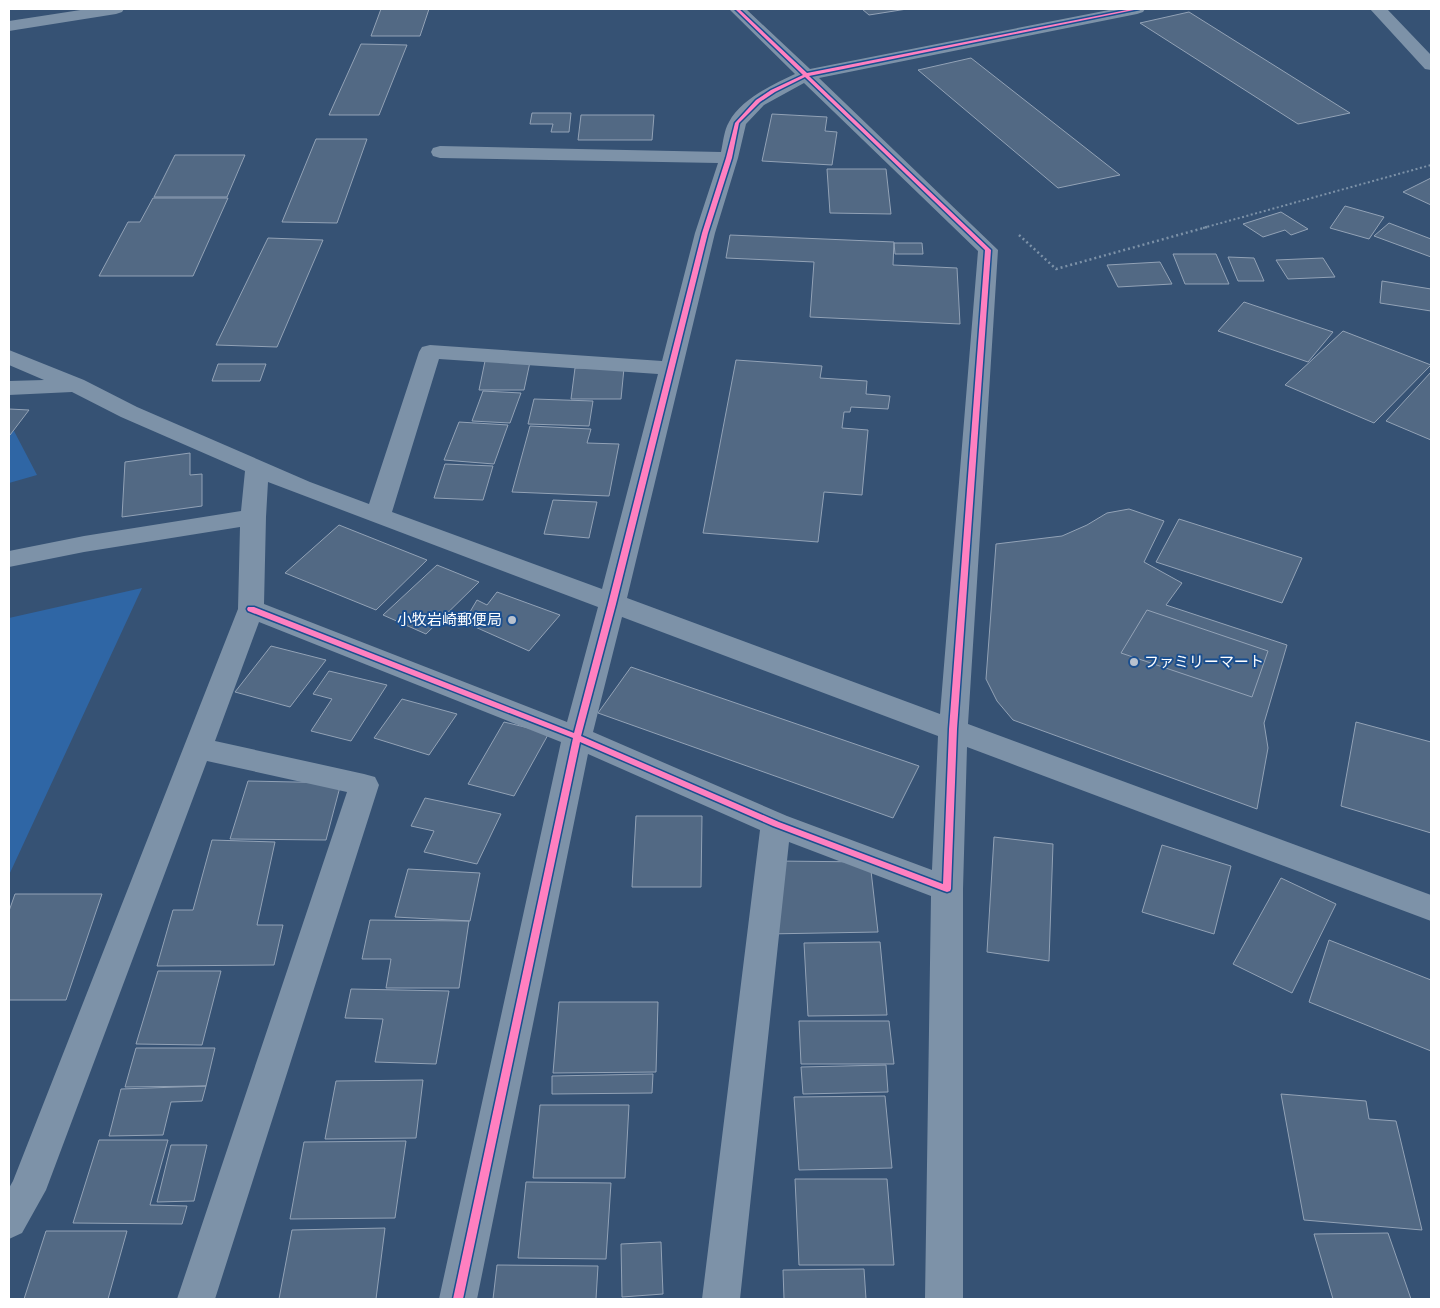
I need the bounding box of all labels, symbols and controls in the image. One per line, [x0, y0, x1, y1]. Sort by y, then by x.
place label: 小牧岩崎郵便局 [397, 610, 502, 628]
marker: 小牧岩崎郵便局 [506, 614, 518, 626]
place label: ファミリーマート [1144, 652, 1264, 670]
marker: ファミリーマート [1128, 656, 1140, 668]

